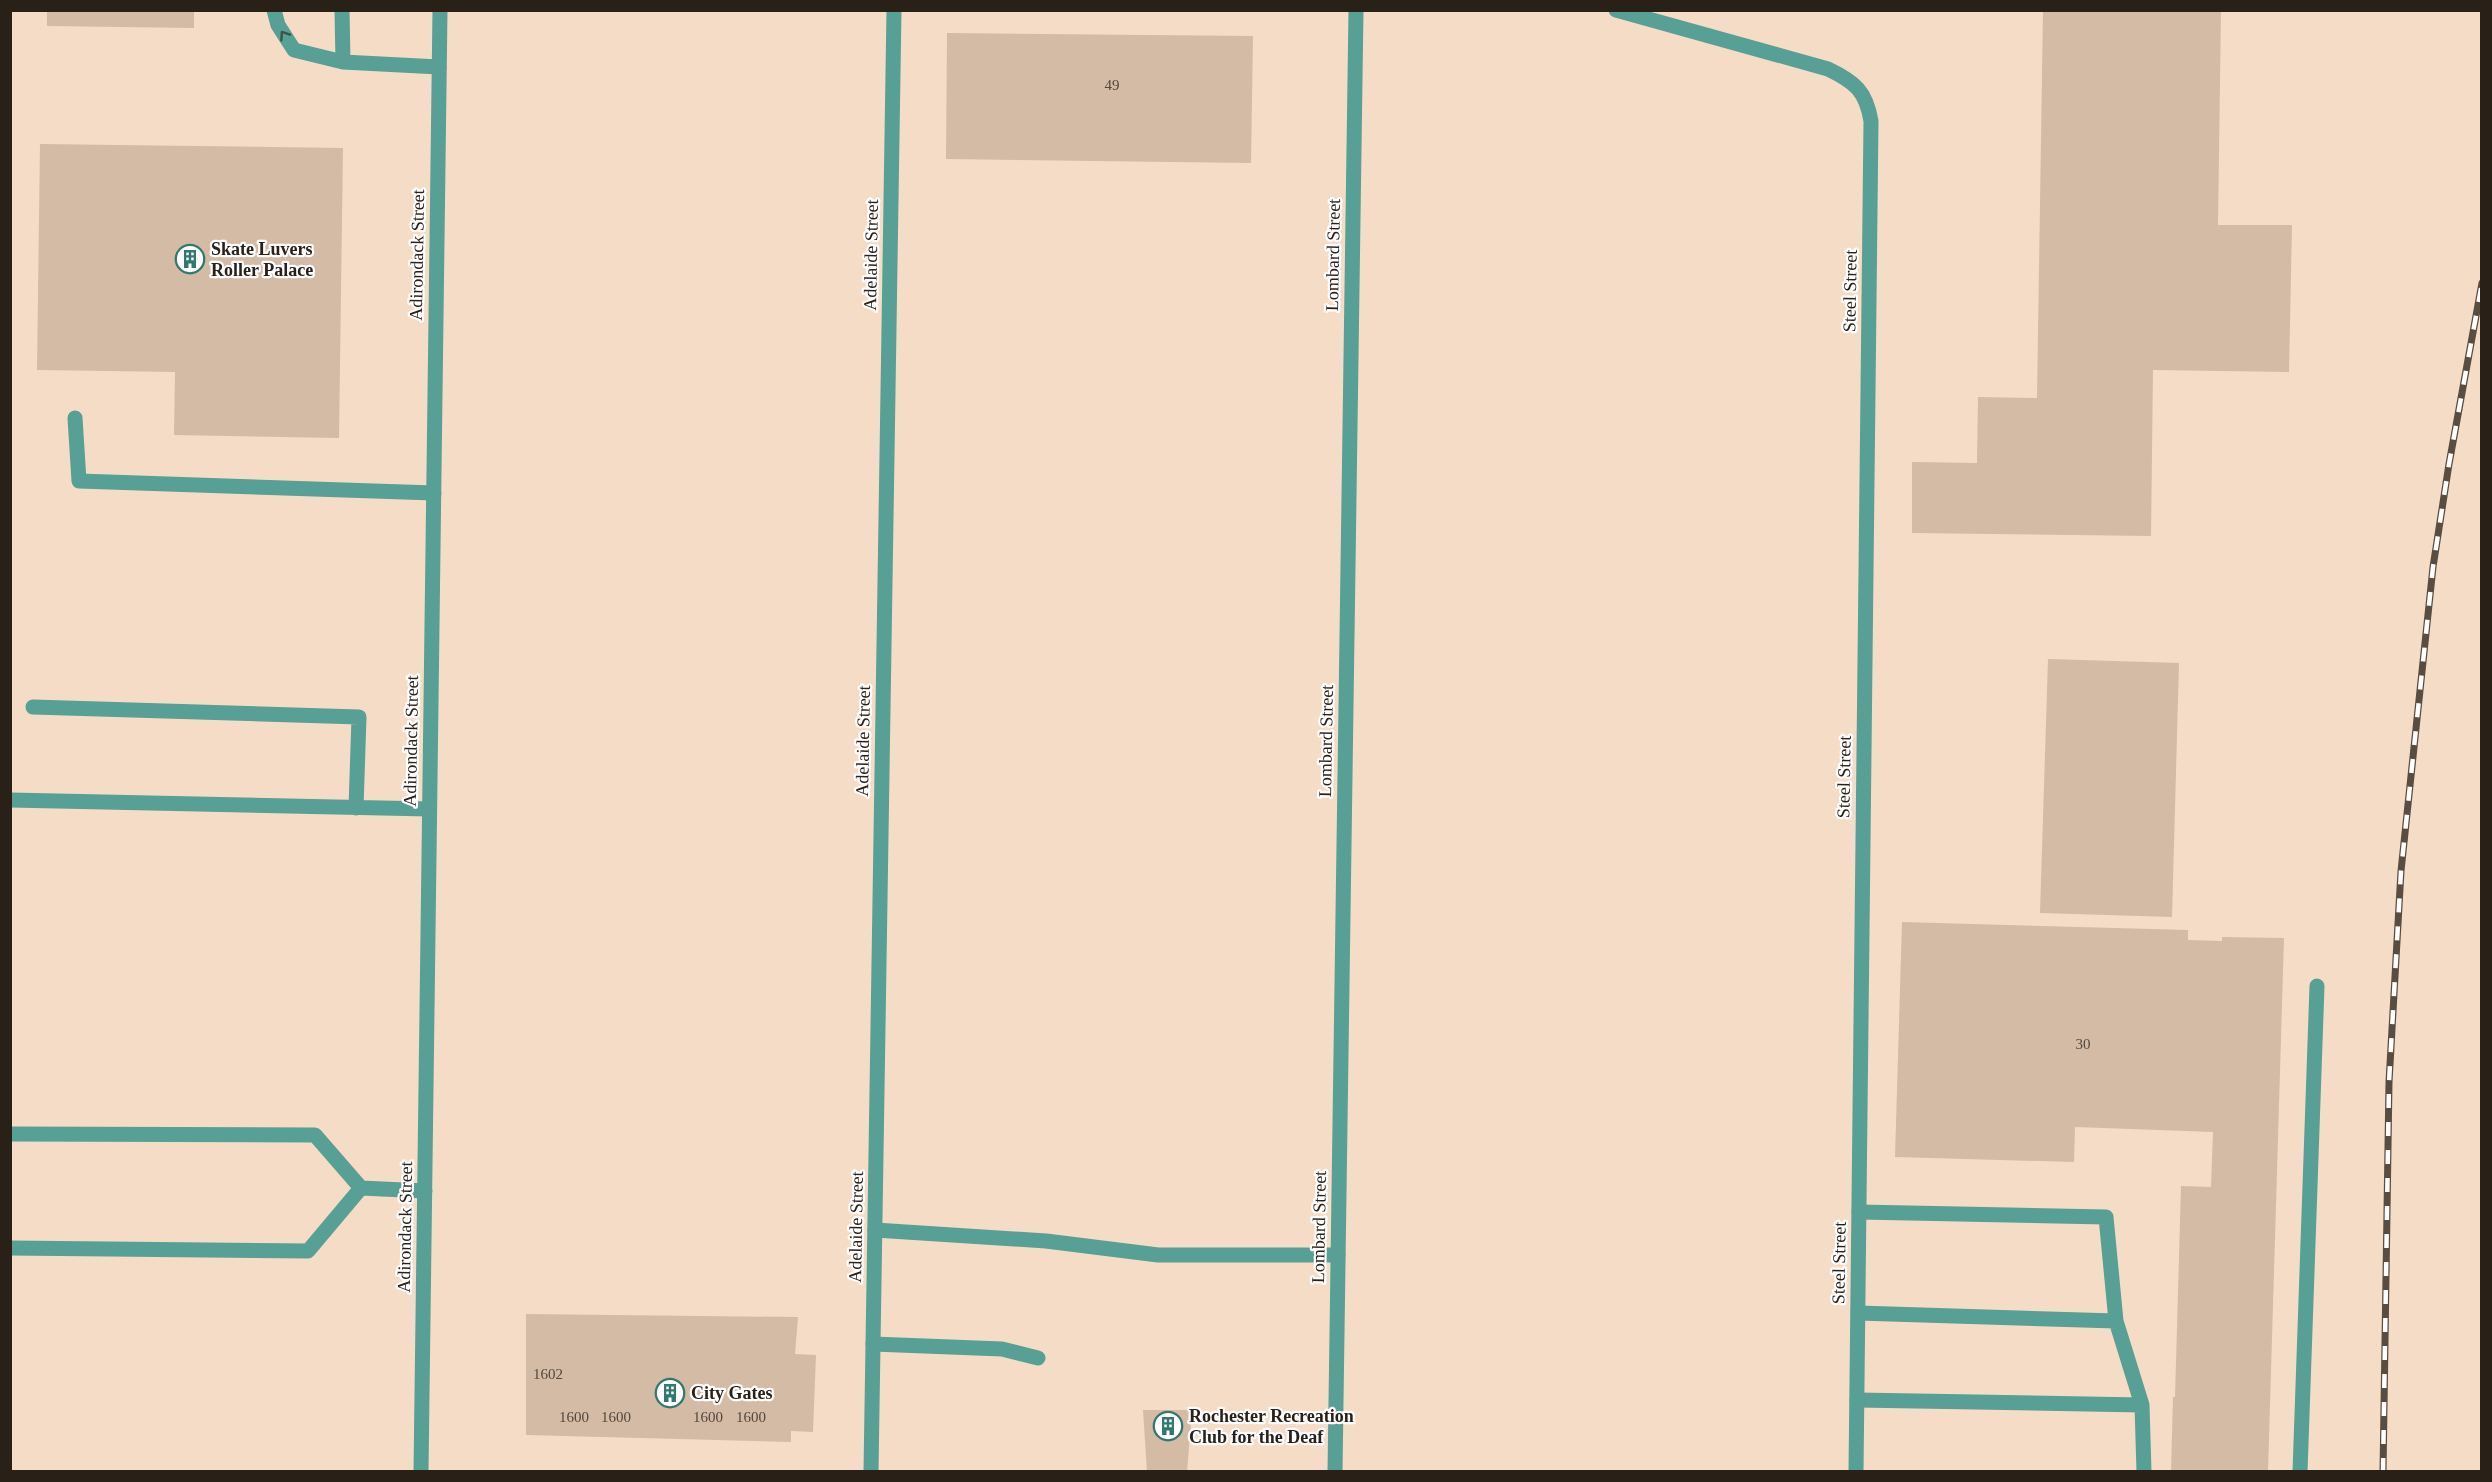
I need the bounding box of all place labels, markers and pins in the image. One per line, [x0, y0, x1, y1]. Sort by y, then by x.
place label: Skate Luvers Roller Palace [211, 239, 313, 280]
building icon: Skate Luvers Roller Palace [174, 243, 206, 275]
building icon: City Gates [654, 1377, 686, 1409]
place label: City Gates [691, 1383, 772, 1403]
place label: Rochester Recreation Club for the Deaf [1189, 1406, 1354, 1447]
building icon: Rochester Recreation Club for the Deaf [1152, 1410, 1184, 1442]

